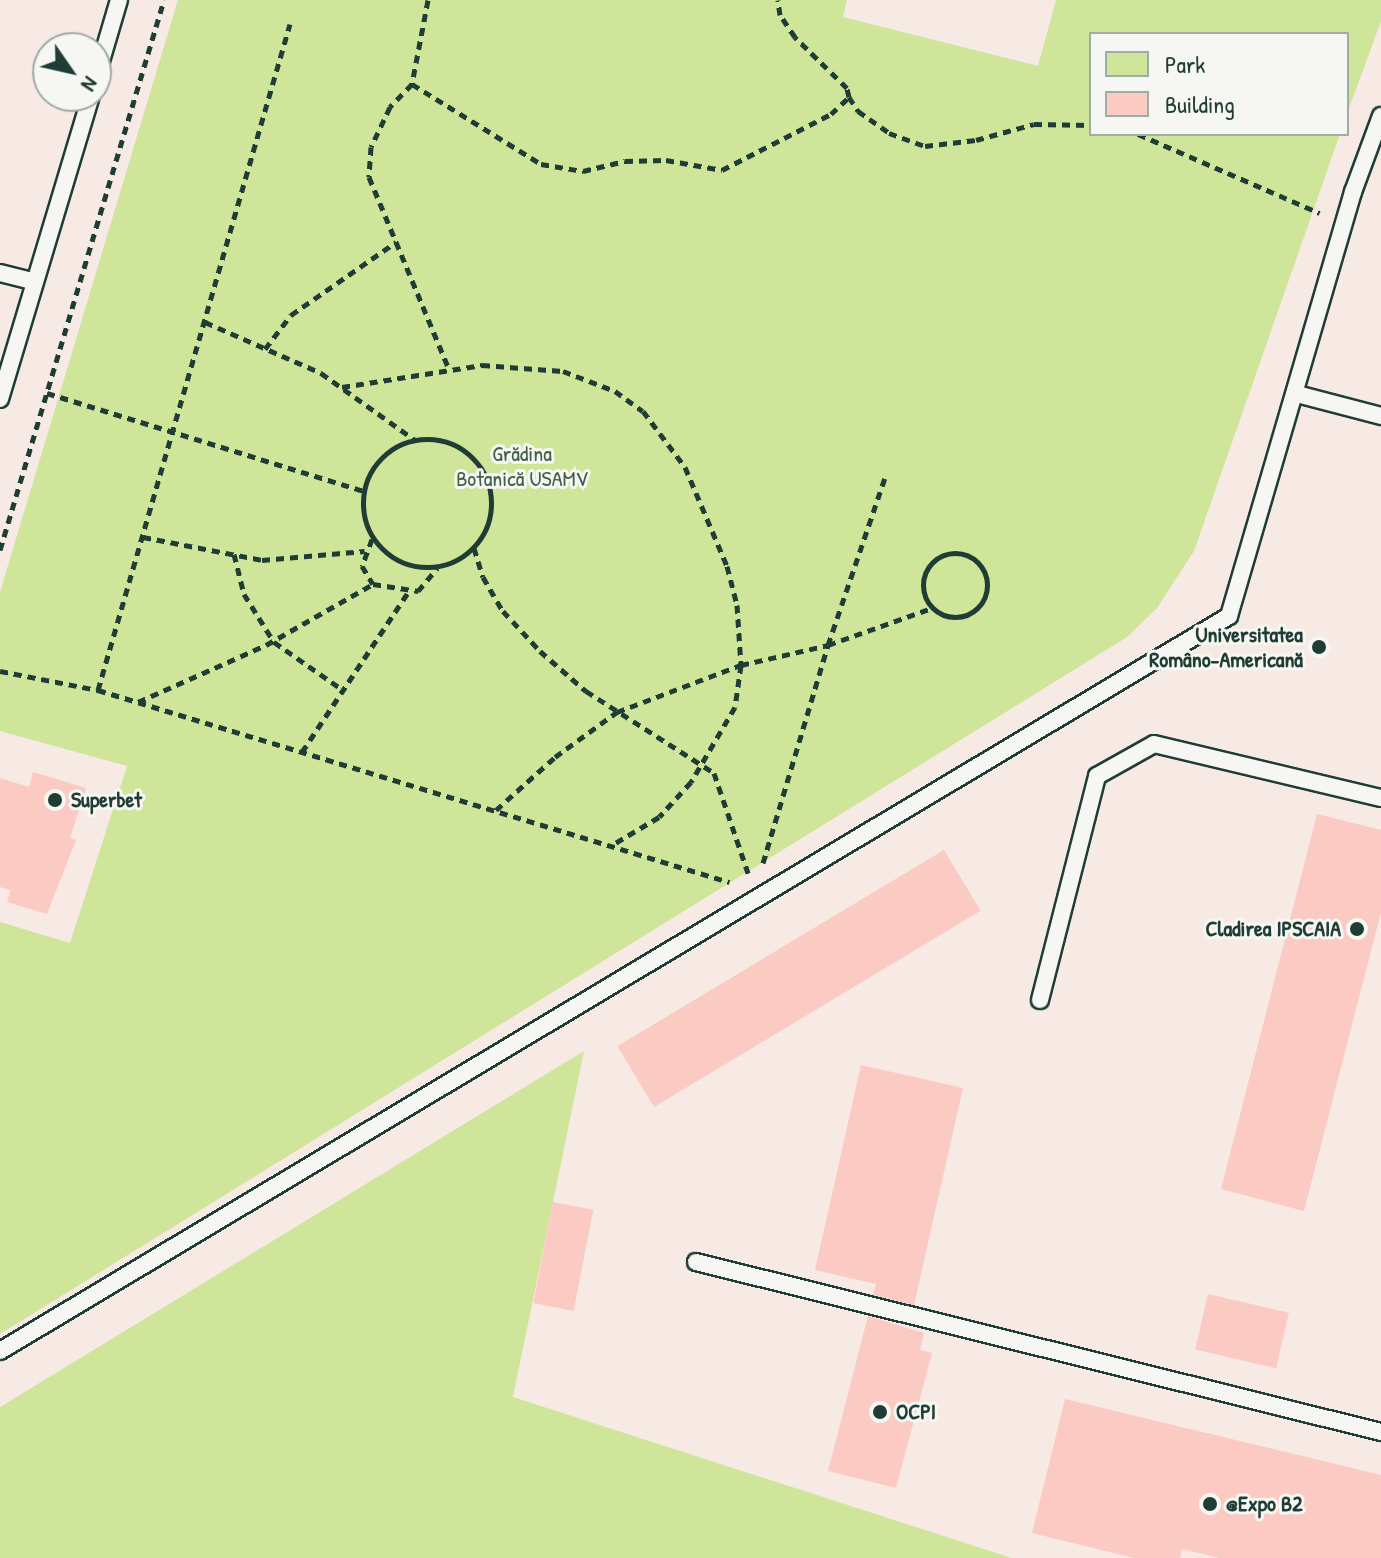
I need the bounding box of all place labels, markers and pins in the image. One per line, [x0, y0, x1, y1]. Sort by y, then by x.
place label: Universitatea Româno-Americană [1149, 621, 1303, 672]
marker: Universitatea Româno-Americană [1310, 638, 1328, 656]
place label: Superbet [71, 787, 142, 813]
marker: Superbet [46, 791, 64, 809]
place label: Cladirea IPSCAIA [1206, 916, 1341, 942]
marker: Cladirea IPSCAIA [1348, 920, 1366, 938]
place label: OCPI [896, 1399, 936, 1425]
marker: OCPI [871, 1403, 889, 1421]
place label: @Expo B2 [1226, 1491, 1302, 1517]
marker: @Expo B2 [1201, 1495, 1219, 1513]

